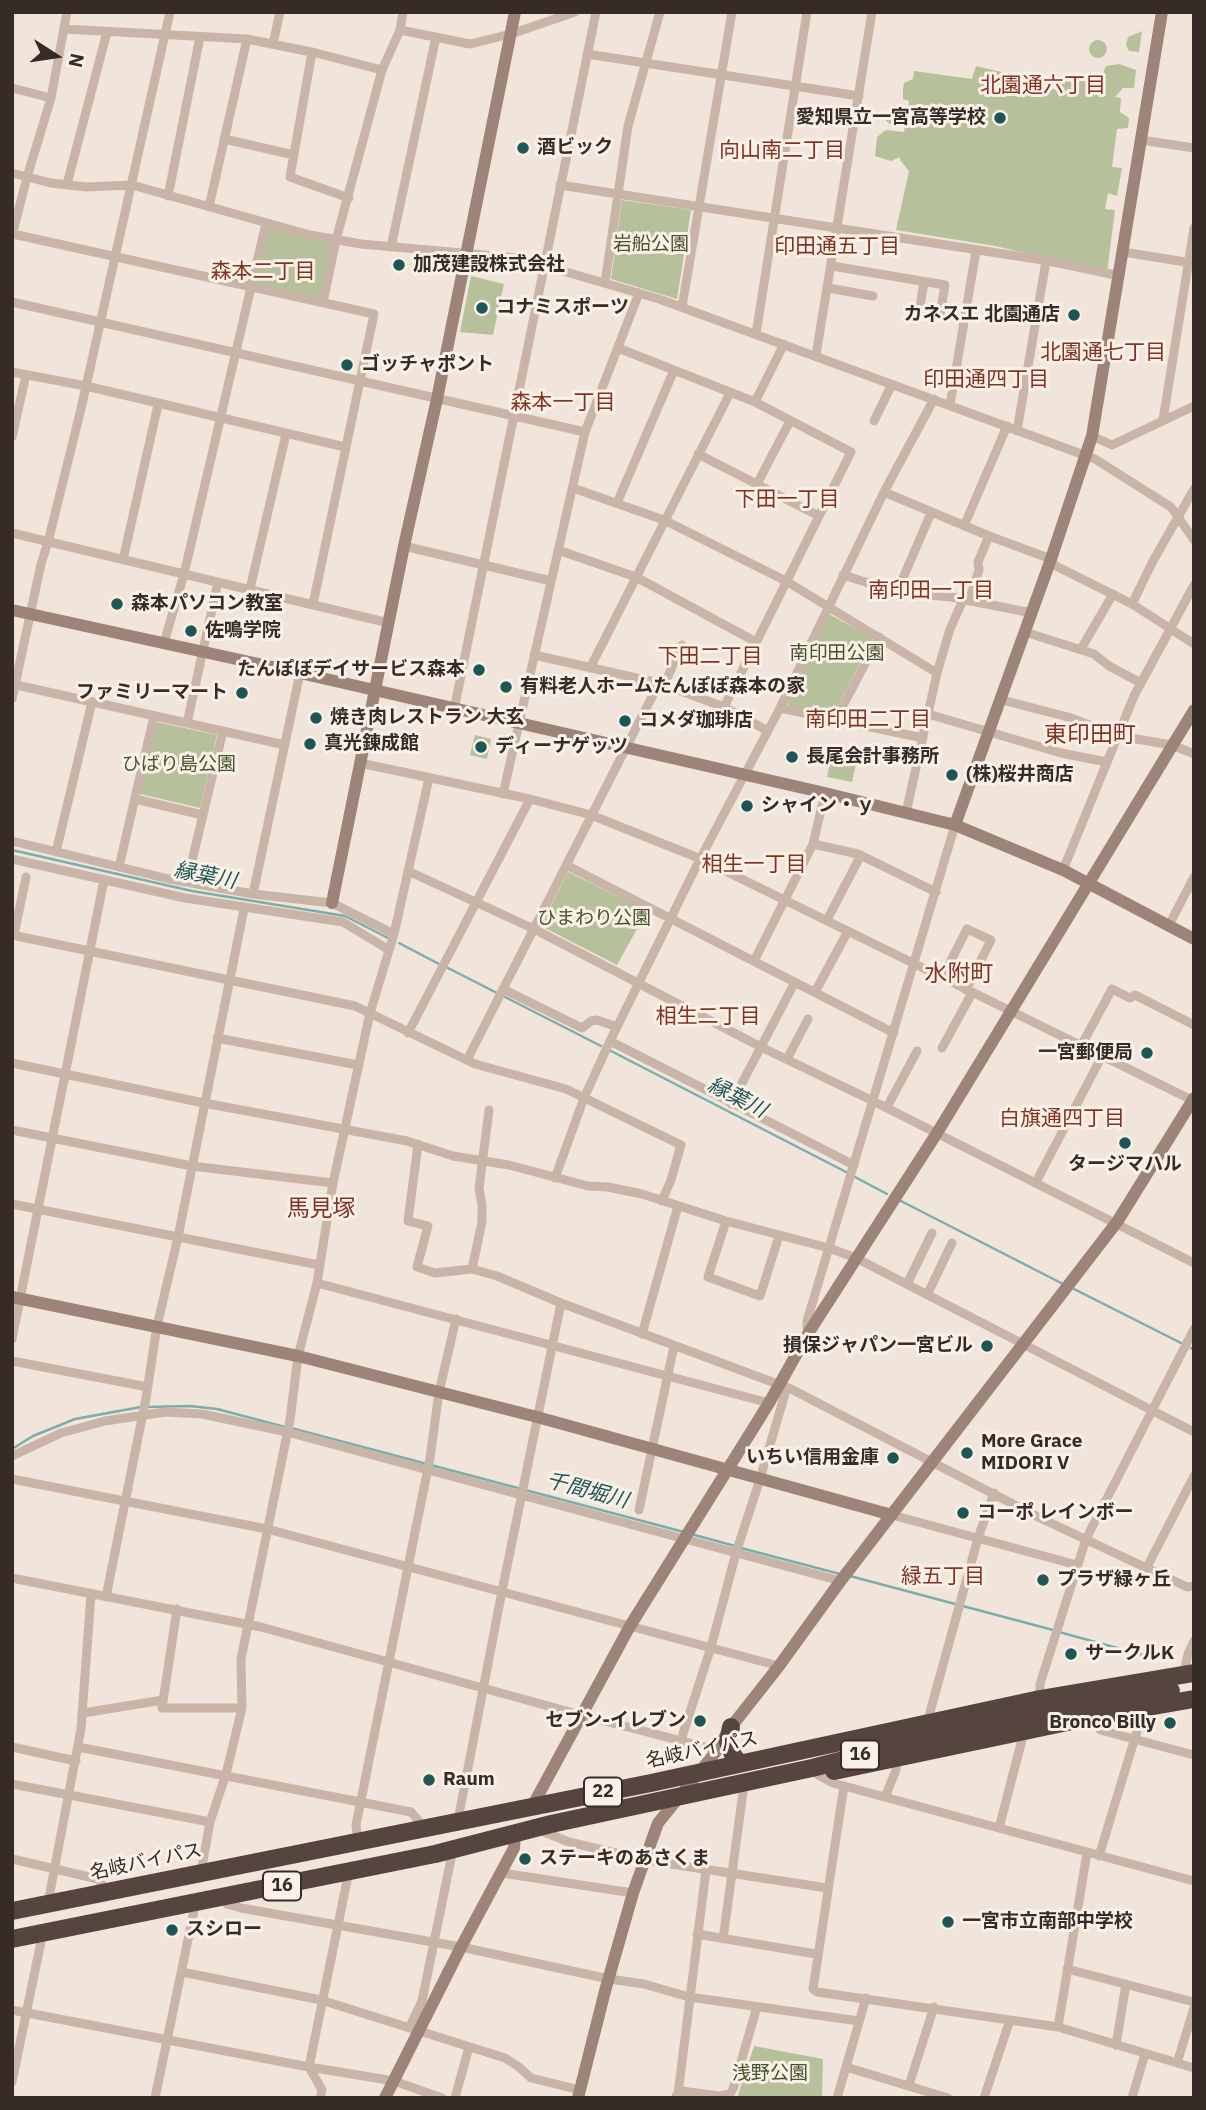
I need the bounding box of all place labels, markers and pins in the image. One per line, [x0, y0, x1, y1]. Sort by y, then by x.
place label: 愛知県立一宮高等学校 [796, 107, 986, 129]
marker: 愛知県立一宮高等学校 [992, 110, 1008, 126]
place label: 酒ビック [537, 137, 613, 159]
marker: 酒ビック [515, 140, 531, 156]
place label: 加茂建設株式会社 [413, 254, 565, 276]
marker: 加茂建設株式会社 [391, 257, 407, 273]
place label: コナミスポーツ [496, 297, 629, 319]
marker: コナミスポーツ [474, 300, 490, 316]
place label: カネスエ 北園通店 [904, 304, 1060, 326]
marker: カネスエ 北園通店 [1066, 307, 1082, 323]
place label: ゴッチャポント [361, 354, 494, 376]
marker: ゴッチャポント [339, 357, 355, 373]
place label: 森本パソコン教室 [131, 593, 283, 615]
marker: 森本パソコン教室 [109, 596, 125, 612]
place label: 佐鳴学院 [205, 620, 281, 642]
marker: 佐鳴学院 [183, 623, 199, 639]
place label: たんぽぽデイサービス森本 [237, 659, 465, 681]
marker: たんぽぽデイサービス森本 [471, 662, 487, 678]
place label: 有料老人ホームたんぽぽ森本の家 [520, 676, 805, 698]
marker: 有料老人ホームたんぽぽ森本の家 [498, 679, 514, 695]
place label: ファミリーマート [76, 682, 228, 704]
marker: ファミリーマート [234, 685, 250, 701]
place label: 焼き肉レストラン 大玄 [330, 707, 524, 729]
marker: 焼き肉レストラン 大玄 [308, 710, 324, 726]
place label: コメダ珈琲店 [639, 710, 753, 732]
marker: コメダ珈琲店 [617, 713, 633, 729]
place label: 真光錬成館 [324, 733, 419, 755]
marker: 真光錬成館 [302, 736, 318, 752]
place label: ディーナゲッツ [495, 736, 628, 758]
marker: ディーナゲッツ [473, 739, 489, 755]
place label: 長尾会計事務所 [806, 746, 939, 768]
marker: 長尾会計事務所 [784, 749, 800, 765]
place label: (株)桜井商店 [966, 764, 1074, 786]
marker: (株)桜井商店 [944, 767, 960, 783]
place label: シャイン・ｙ [761, 795, 875, 817]
marker: シャイン・ｙ [739, 798, 755, 814]
place label: 一宮郵便局 [1038, 1042, 1133, 1064]
marker: 一宮郵便局 [1139, 1045, 1155, 1061]
marker: タージマハル [1117, 1135, 1133, 1151]
place label: タージマハル [1068, 1154, 1182, 1176]
place label: 損保ジャパン一宮ビル [783, 1335, 973, 1357]
marker: 損保ジャパン一宮ビル [979, 1338, 995, 1354]
place label: More Grace MIDORI V [981, 1431, 1082, 1475]
marker: More Grace MIDORI V [959, 1445, 975, 1461]
place label: いちい信用金庫 [746, 1447, 879, 1469]
marker: いちい信用金庫 [885, 1450, 901, 1466]
place label: コーポ レインボー [977, 1502, 1133, 1524]
marker: コーポ レインボー [955, 1505, 971, 1521]
place label: プラザ緑ヶ丘 [1057, 1569, 1171, 1591]
marker: プラザ緑ヶ丘 [1035, 1572, 1051, 1588]
place label: サークルK [1085, 1643, 1174, 1665]
marker: サークルK [1063, 1646, 1079, 1662]
place label: セブン-イレブン [545, 1710, 686, 1732]
place label: Bronco Billy [1049, 1712, 1156, 1734]
marker: セブン-イレブン [692, 1713, 708, 1729]
marker: Bronco Billy [1162, 1715, 1178, 1731]
place label: Raum [443, 1769, 495, 1791]
marker: Raum [421, 1772, 437, 1788]
place label: ステーキのあさくま [539, 1848, 710, 1870]
marker: ステーキのあさくま [517, 1851, 533, 1867]
place label: 一宮市立南部中学校 [962, 1911, 1133, 1933]
marker: 一宮市立南部中学校 [940, 1914, 956, 1930]
place label: スシロー [186, 1919, 262, 1941]
marker: スシロー [164, 1922, 180, 1938]

